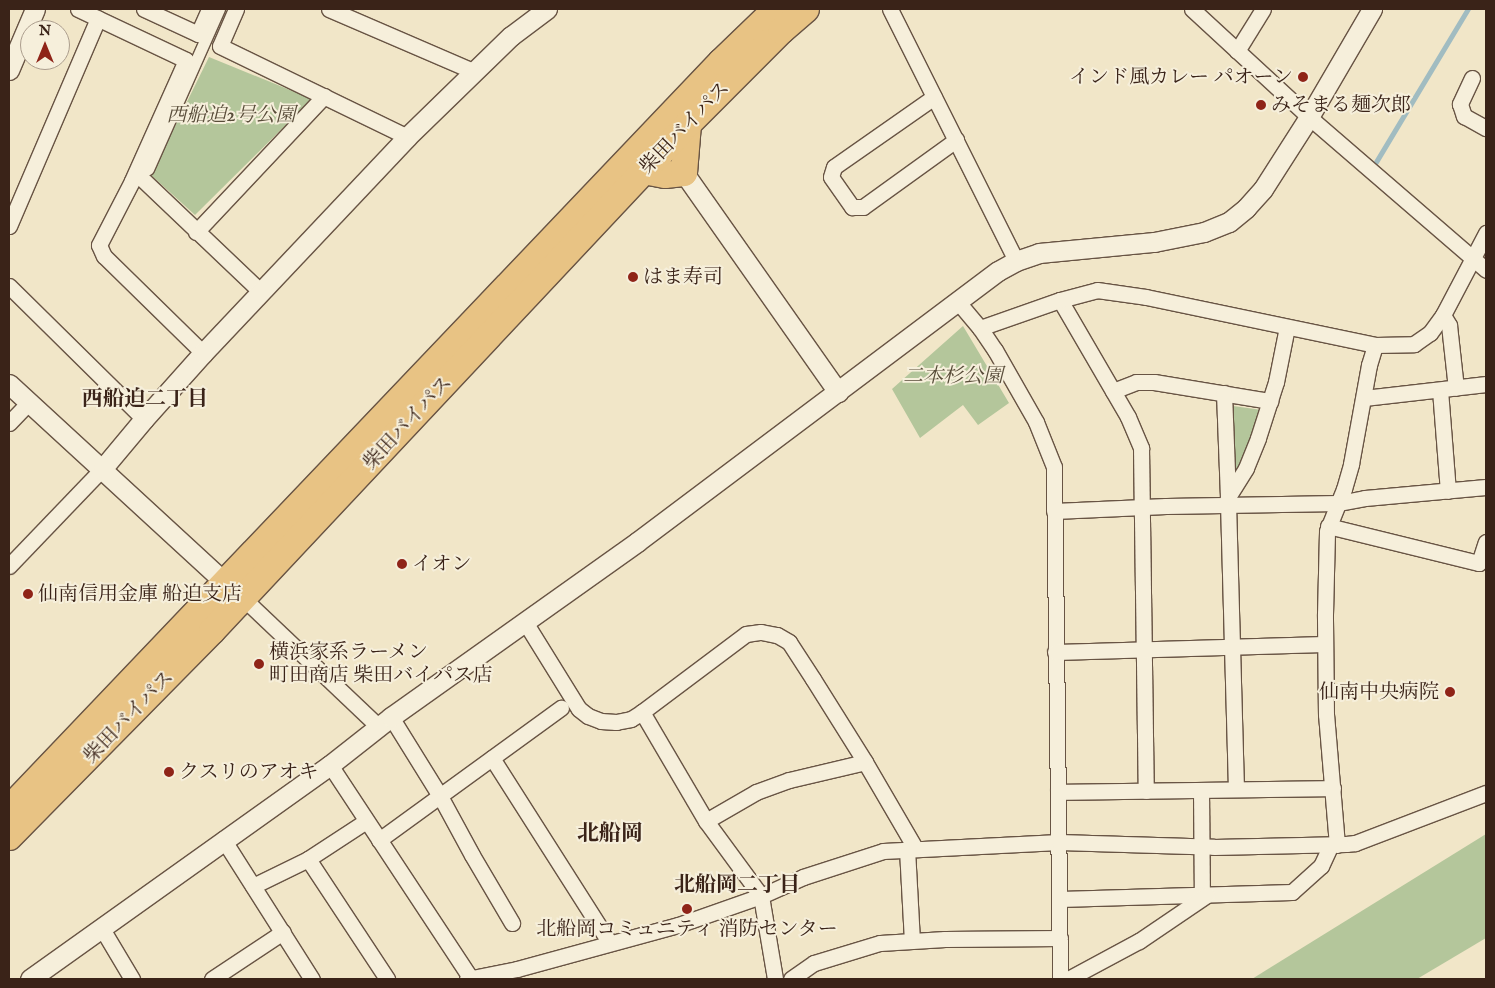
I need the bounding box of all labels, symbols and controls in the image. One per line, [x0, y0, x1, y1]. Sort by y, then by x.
north arrow [20, 20, 70, 70]
text: N [39, 22, 51, 40]
place label: インド風カレー パオーン [1069, 65, 1293, 89]
marker: インド風カレー パオーン [1297, 71, 1309, 83]
street label: 柴田バイパス [635, 77, 735, 179]
place label: みそまる麺次郎 [1271, 93, 1411, 117]
marker: みそまる麺次郎 [1255, 99, 1267, 111]
park label: 西船迫2号公園 [166, 103, 296, 127]
place label: はま寿司 [643, 265, 723, 289]
marker: はま寿司 [627, 271, 639, 283]
park label: 二本杉公園 [903, 364, 1003, 388]
street label: 柴田バイパス [358, 371, 458, 475]
district label: 西船迫二丁目 [82, 387, 208, 413]
place label: イオン [412, 552, 472, 576]
marker: イオン [396, 558, 408, 570]
place label: 仙南信用金庫 船迫支店 [38, 582, 242, 606]
marker: 仙南信用金庫 船迫支店 [22, 588, 34, 600]
place label: 横浜家系ラーメン 町田商店 柴田バイパス店 [269, 640, 493, 687]
marker: 横浜家系ラーメン 町田商店 柴田バイパス店 [253, 658, 265, 670]
street label: 柴田バイパス [79, 666, 179, 768]
place label: 仙南中央病院 [1319, 680, 1439, 704]
marker: 仙南中央病院 [1443, 685, 1457, 699]
place label: クスリのアオキ [179, 760, 319, 784]
marker: クスリのアオキ [163, 766, 175, 778]
district label: 北船岡 [577, 822, 643, 848]
district label: 北船岡二丁目 [674, 873, 800, 899]
marker: 北船岡コミュニティ 消防センター [681, 903, 693, 915]
place label: 北船岡コミュニティ 消防センター [535, 917, 839, 941]

